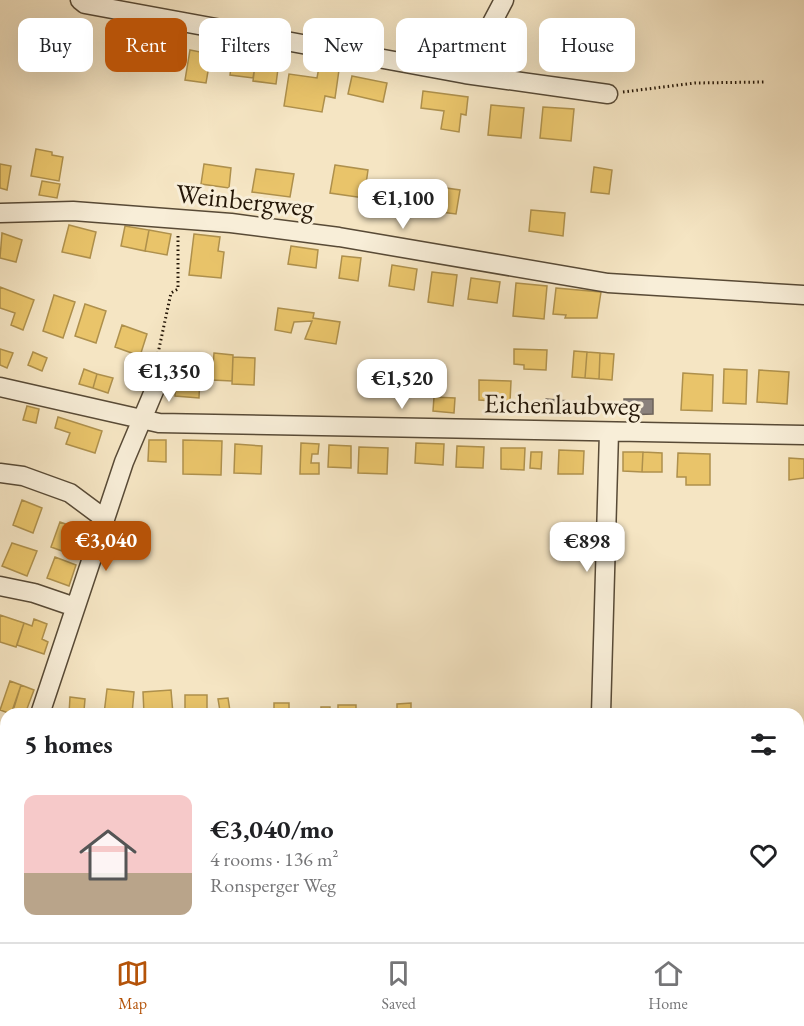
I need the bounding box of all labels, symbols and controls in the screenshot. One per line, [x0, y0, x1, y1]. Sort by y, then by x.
chip: Buy [18, 18, 93, 72]
chip: Rent [105, 18, 187, 72]
chip: Filters [199, 18, 291, 72]
chip: New [303, 18, 384, 72]
chip: Apartment [396, 18, 527, 72]
chip: House [539, 18, 635, 72]
street label: Weinbergweg [174, 175, 316, 225]
pin: €1,100 [354, 179, 452, 230]
text: €1,100 [372, 185, 434, 211]
pin: €1,350 [120, 352, 218, 403]
text: €1,350 [138, 358, 200, 384]
pin: €1,520 [353, 359, 451, 410]
text: €1,520 [371, 365, 433, 391]
street label: Eichenlaubweg [483, 385, 641, 423]
pin: €3,040 [57, 521, 155, 572]
pin: €898 [551, 522, 623, 573]
text: €3,040 [75, 527, 137, 553]
text: €898 [564, 528, 610, 554]
text: 5 homes [24, 727, 113, 761]
icon: filters [747, 728, 780, 761]
text: €3,040/mo [210, 812, 334, 846]
icon: home [72, 819, 144, 891]
icon: heart [747, 839, 780, 872]
text: 4 rooms · 136 m² [210, 846, 338, 872]
text: Ronsperger Weg [210, 872, 336, 898]
tab: Map [116, 957, 149, 1014]
tab: Saved [382, 957, 416, 1014]
tab: Home [648, 957, 688, 1014]

